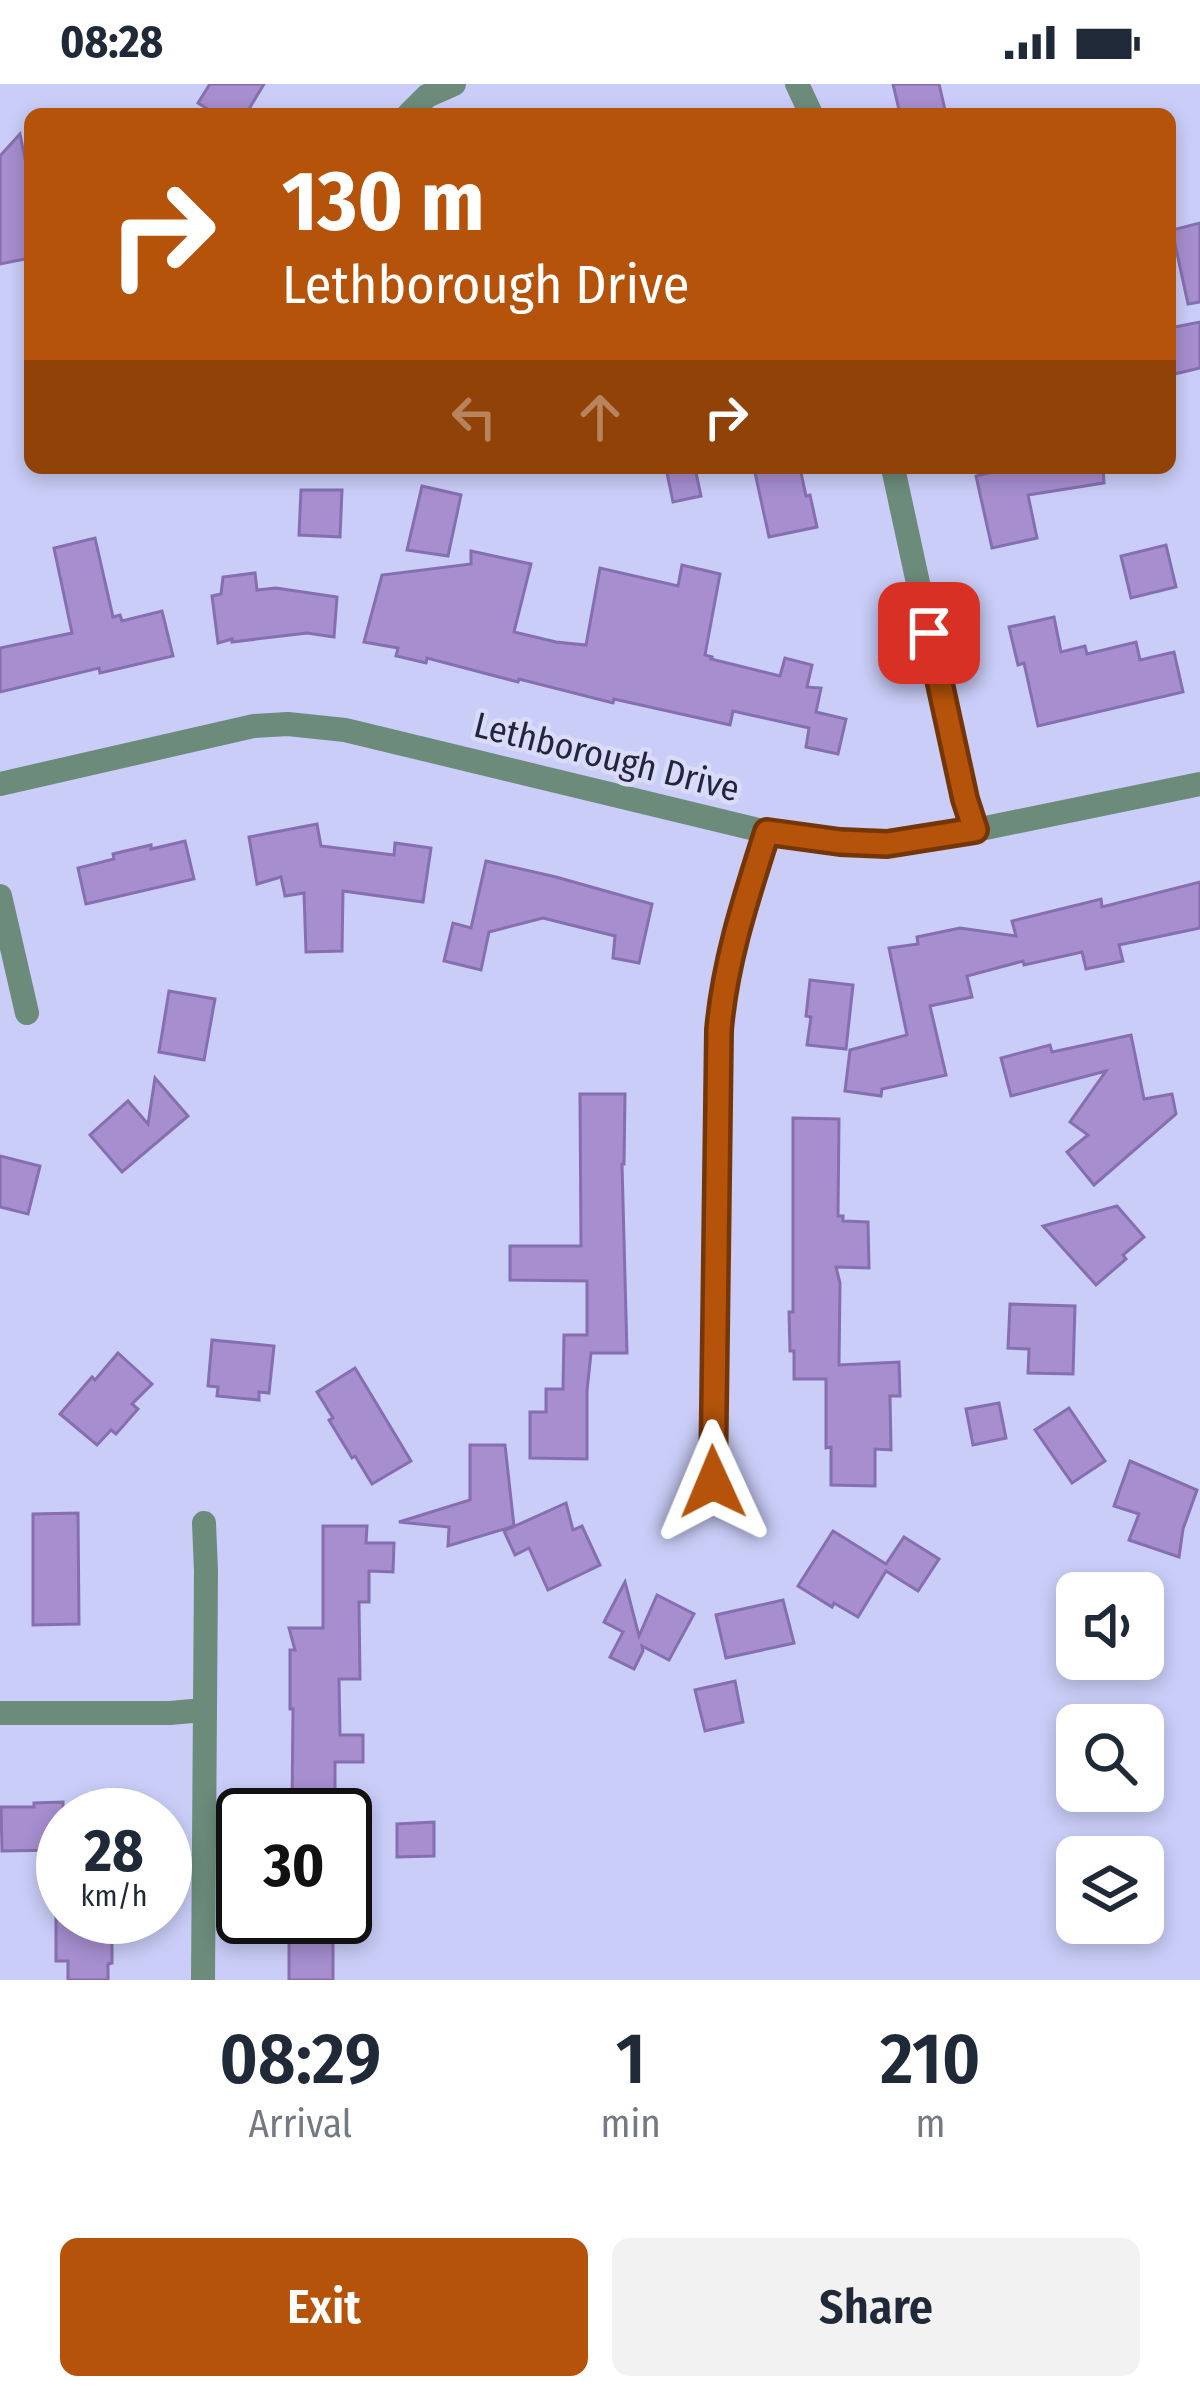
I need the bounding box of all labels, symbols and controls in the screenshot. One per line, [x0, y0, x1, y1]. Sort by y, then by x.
text: 08:28 [60, 15, 163, 69]
text: 130 m [282, 151, 485, 252]
icon: right [84, 156, 240, 312]
text: Lethborough Drive [282, 253, 689, 317]
icon: left [441, 384, 507, 450]
icon: ahead [567, 384, 633, 450]
icon: right [693, 384, 759, 450]
pin [878, 582, 980, 684]
icon: arrive [896, 600, 962, 666]
street label: Lethborough Drive [470, 703, 744, 811]
position arrow [650, 1419, 776, 1545]
map controls [1056, 1572, 1164, 1944]
button: sound [1056, 1572, 1164, 1680]
button: search [1056, 1704, 1164, 1812]
speed limit sign: 30 [216, 1788, 372, 1944]
text: 28 [84, 1815, 144, 1887]
button: layers [1056, 1836, 1164, 1944]
text: km/h [81, 1878, 147, 1914]
text: 08:29 [219, 2016, 381, 2102]
text: 1 [616, 2016, 646, 2102]
text: 210 [880, 2016, 981, 2102]
text: Arrival [249, 2101, 352, 2147]
text: min [601, 2101, 661, 2147]
text: m [915, 2101, 945, 2147]
button: Exit [60, 2238, 588, 2376]
button: Share [612, 2238, 1140, 2376]

